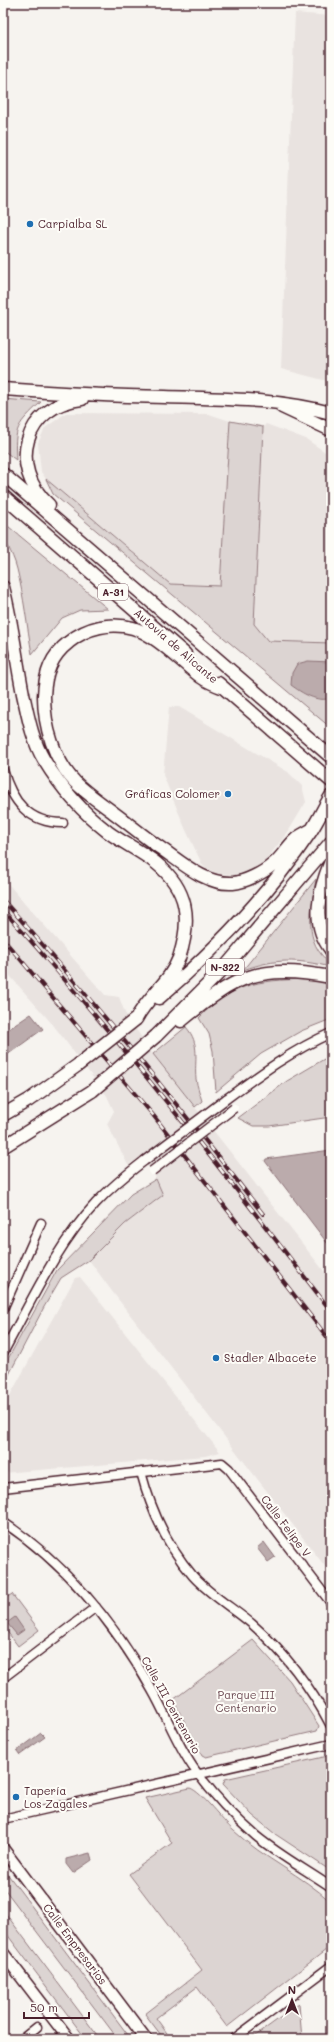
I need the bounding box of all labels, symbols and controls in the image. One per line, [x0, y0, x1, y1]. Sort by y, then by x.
place label: Carpialba SL [38, 216, 108, 231]
marker: Carpialba SL [25, 219, 35, 229]
road number: A-31 [98, 584, 128, 600]
street label: Autovía de Alicante [131, 605, 222, 686]
place label: Gráficas Colomer [125, 786, 220, 801]
marker: Gráficas Colomer [223, 789, 233, 799]
road number: N-322 [206, 959, 244, 975]
place label: Stadler Albacete [224, 1350, 317, 1365]
marker: Stadler Albacete [211, 1353, 221, 1363]
street label: Calle Felipe V [258, 1492, 315, 1560]
street label: Calle III Centenario [138, 1653, 205, 1757]
park label: Parque III Centenario [216, 1687, 277, 1715]
place label: Tapería Los Zagales [24, 1783, 88, 1811]
marker: Tapería Los Zagales [11, 1792, 21, 1802]
street label: Calle Empresarios [40, 1900, 111, 1987]
north arrow [272, 1980, 312, 2020]
text: N [288, 1982, 296, 1997]
scale bar [24, 1994, 89, 2020]
text: 50 m [30, 1999, 58, 2015]

